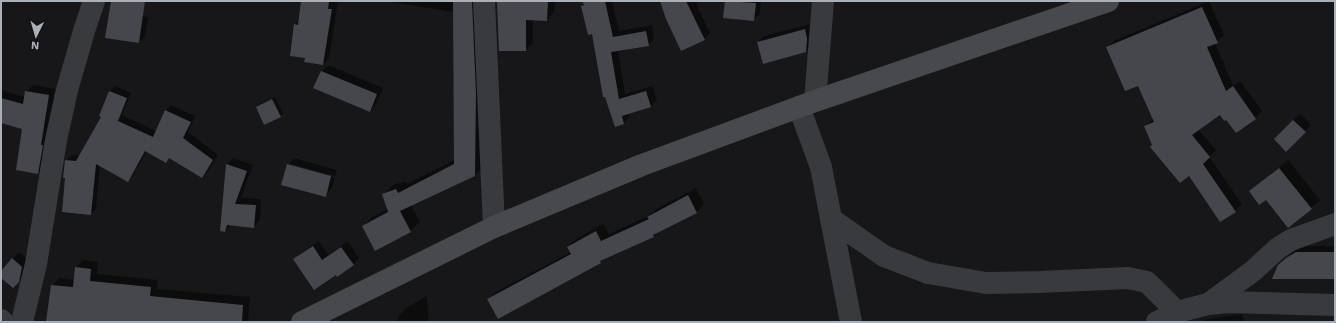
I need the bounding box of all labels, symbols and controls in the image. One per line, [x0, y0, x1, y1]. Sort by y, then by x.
north arrow [16, 16, 56, 56]
text: N [31, 39, 40, 52]

